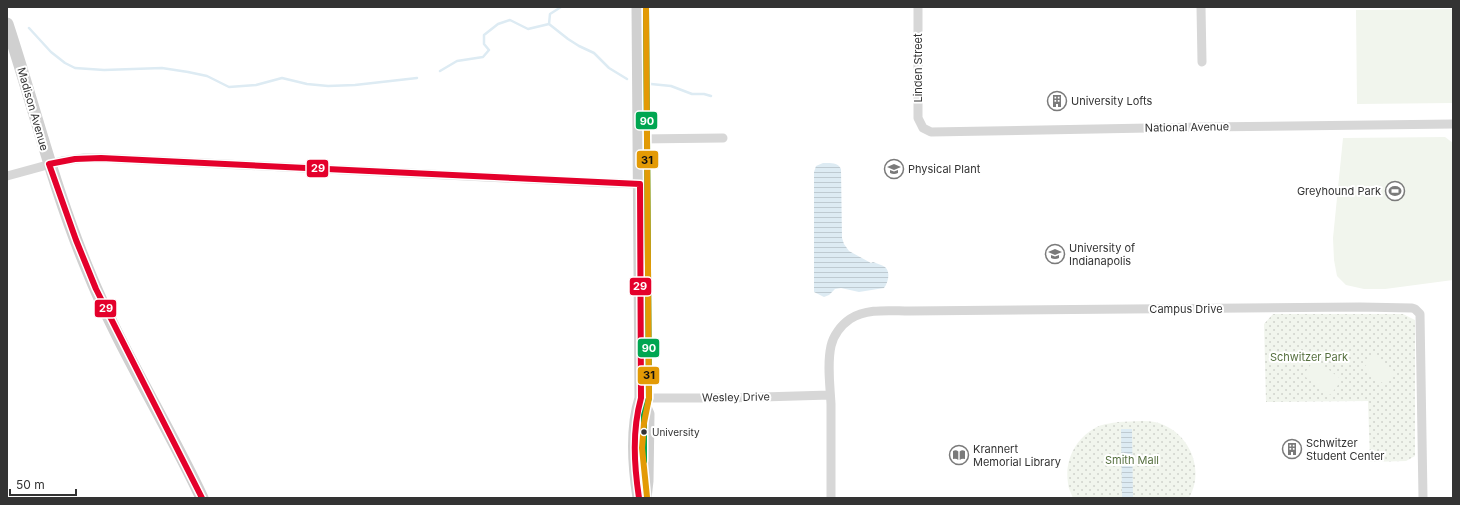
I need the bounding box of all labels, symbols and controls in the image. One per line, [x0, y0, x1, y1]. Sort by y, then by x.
street label: Linden Street [911, 33, 925, 103]
street label: Madison Avenue [14, 66, 52, 152]
building icon: University Lofts [1046, 90, 1068, 112]
place label: University Lofts [1071, 94, 1152, 108]
line badge: 90 [635, 111, 658, 130]
text: 90 [640, 114, 654, 128]
street label: National Avenue [1145, 119, 1229, 135]
line badge: 31 [636, 150, 659, 169]
text: 31 [641, 153, 653, 167]
school or university icon: Physical Plant [883, 158, 905, 180]
line badge: 29 [306, 159, 329, 178]
text: 29 [311, 161, 325, 175]
place label: Physical Plant [908, 162, 981, 176]
sports icon: Greyhound Park [1384, 180, 1406, 202]
place label: Greyhound Park [1297, 184, 1381, 198]
place label: University of Indianapolis [1069, 241, 1135, 268]
school or university icon: University of Indianapolis [1044, 243, 1066, 265]
line badge: 29 [629, 277, 652, 296]
text: 29 [633, 279, 647, 293]
line badge: 29 [94, 299, 117, 318]
text: 29 [99, 301, 113, 315]
street label: Campus Drive [1149, 302, 1223, 316]
line badge: 90 [637, 338, 660, 358]
text: 90 [642, 341, 656, 355]
park label: Schwitzer Park [1270, 350, 1348, 364]
line badge: 31 [637, 366, 660, 385]
text: 31 [643, 368, 655, 382]
street label: Wesley Drive [702, 389, 770, 405]
place label: University [652, 426, 700, 438]
marker: University [639, 427, 649, 437]
place label: Schwitzer Student Center [1306, 436, 1385, 463]
building icon: Schwitzer Student Center [1281, 438, 1303, 460]
place label: Krannert Memorial Library [973, 442, 1061, 469]
library icon: Krannert Memorial Library [948, 444, 970, 466]
park label: Smith Mall [1105, 453, 1159, 467]
scale bar [10, 471, 76, 497]
text: 50 m [16, 477, 45, 492]

